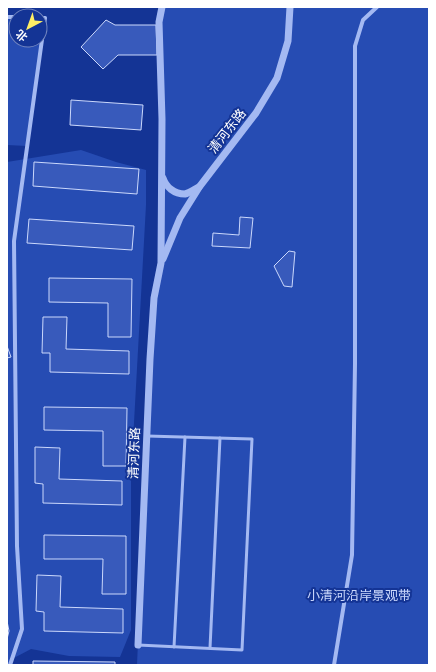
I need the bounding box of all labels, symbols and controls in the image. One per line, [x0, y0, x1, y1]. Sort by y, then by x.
north arrow [8, 8, 48, 48]
text: 北 [12, 26, 31, 45]
street label: 清河东路 [204, 105, 250, 157]
street label: 清河东路 [124, 427, 144, 479]
park label: 小清河沿岸景观带 [307, 586, 411, 605]

